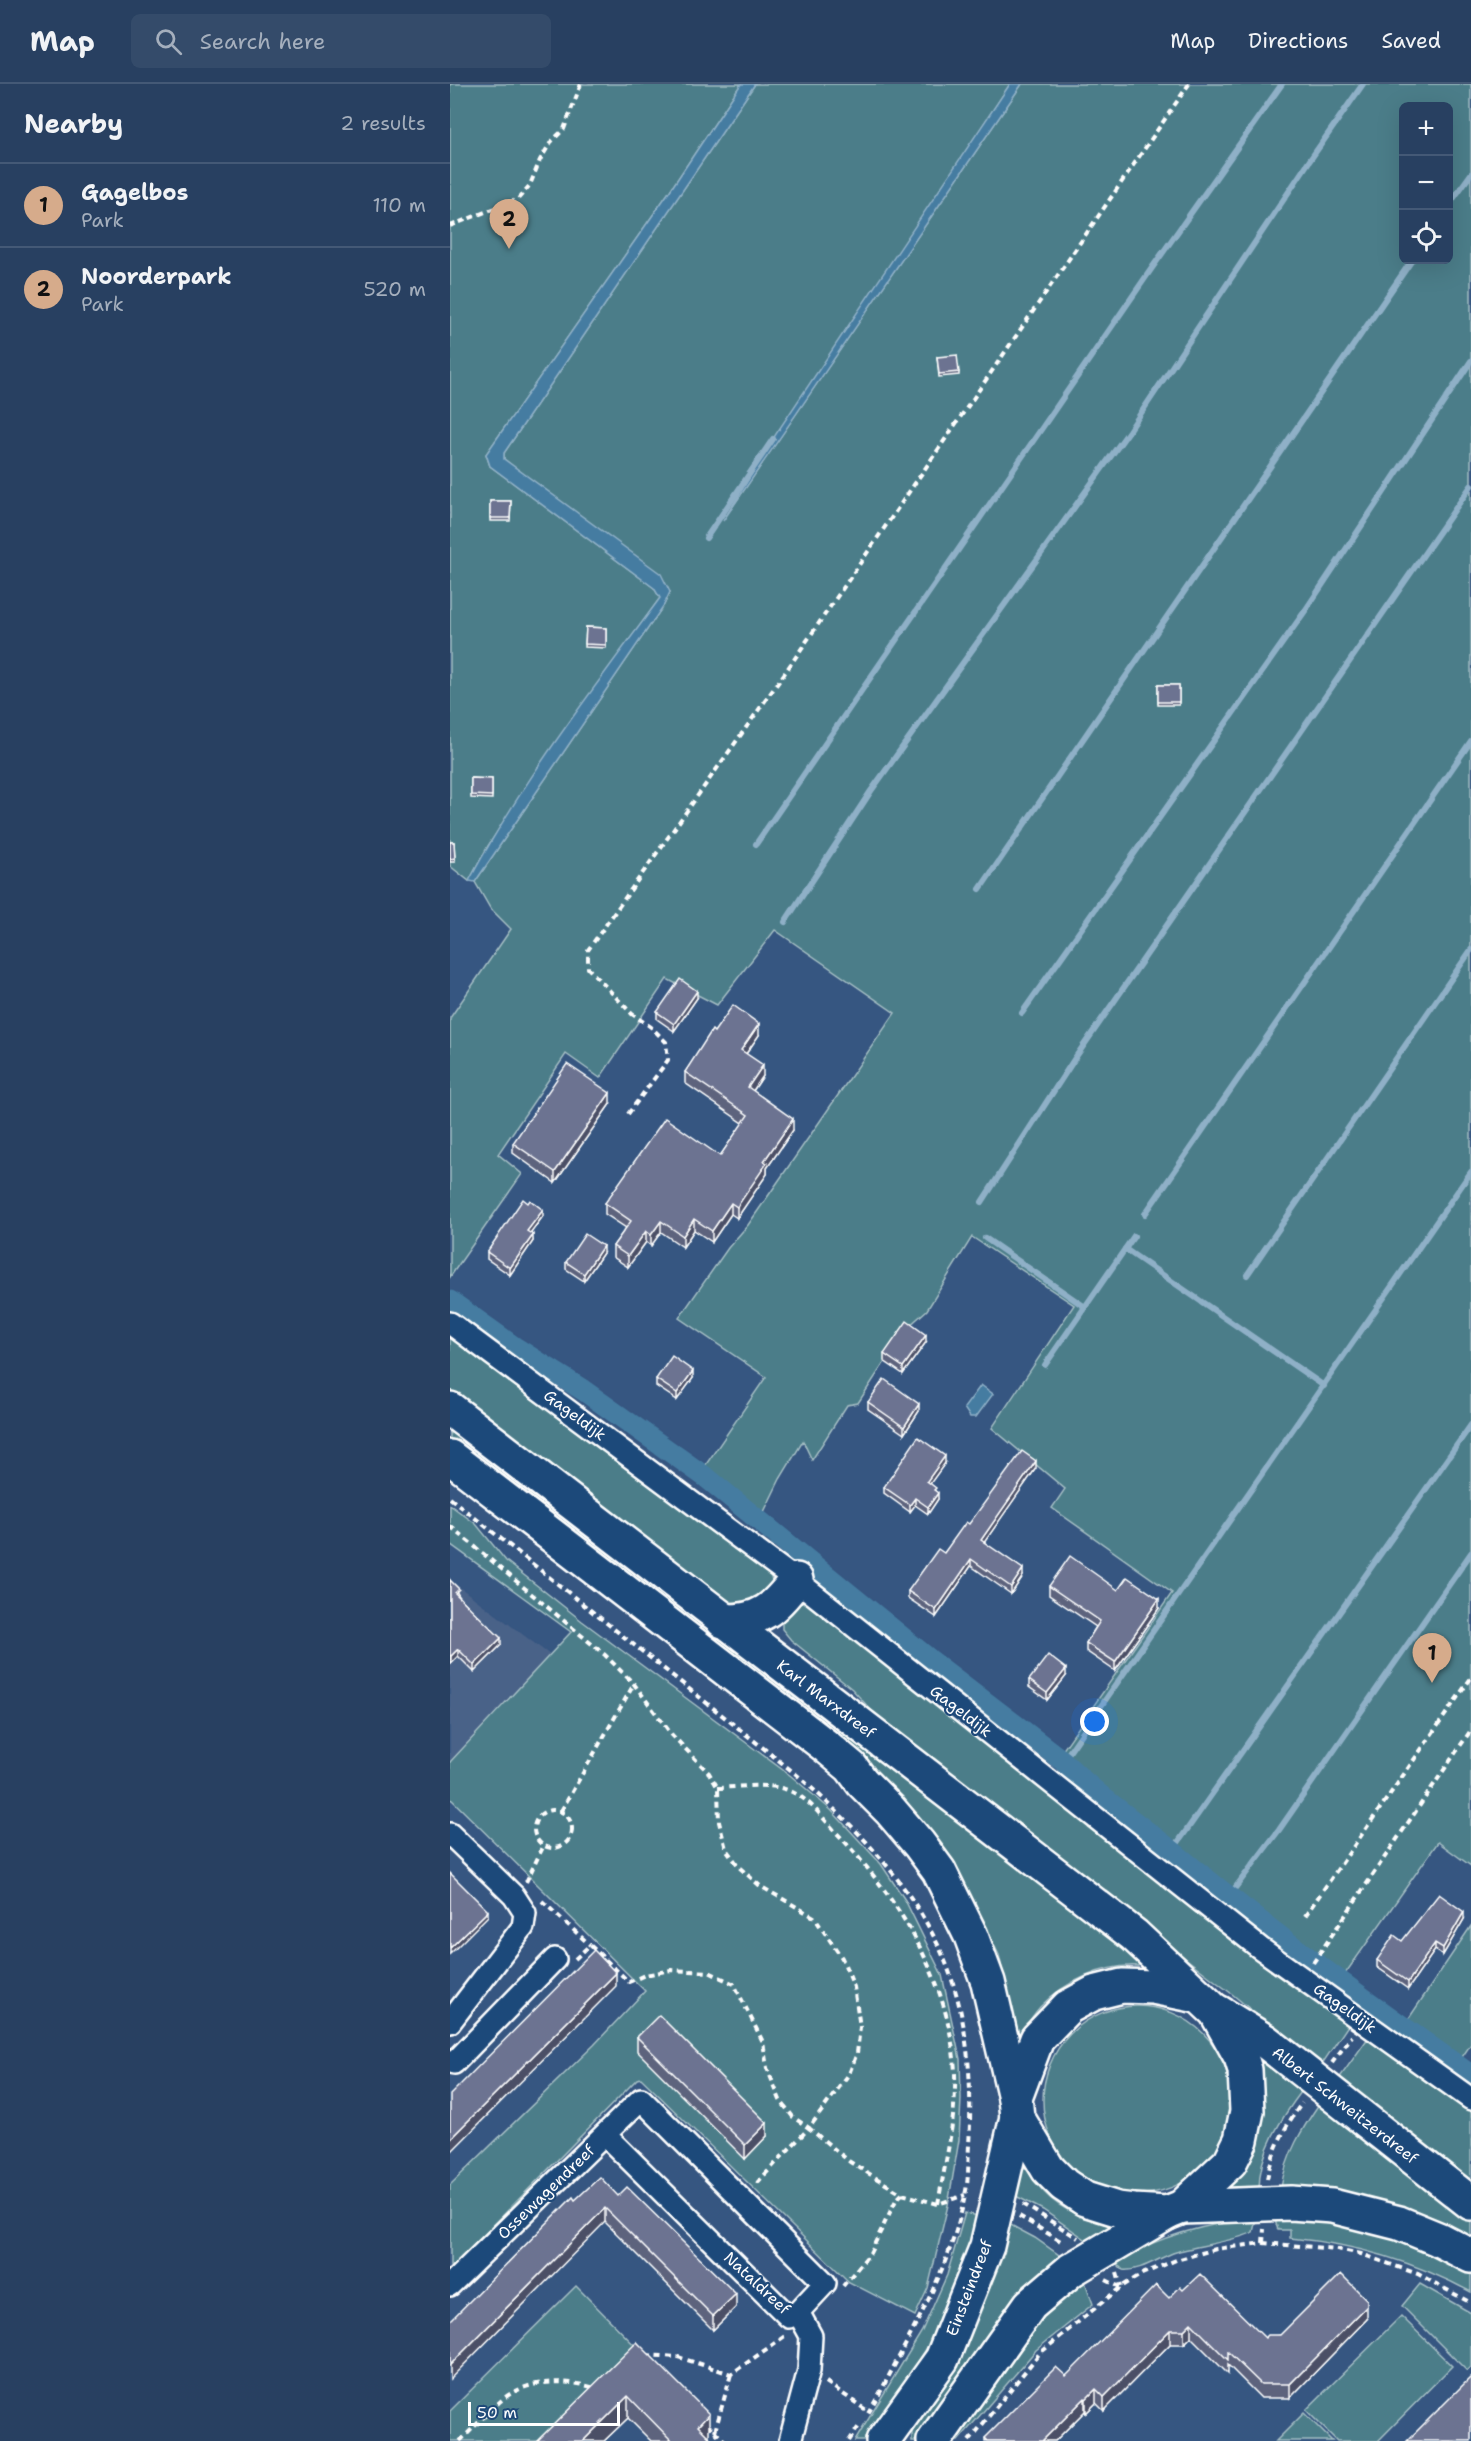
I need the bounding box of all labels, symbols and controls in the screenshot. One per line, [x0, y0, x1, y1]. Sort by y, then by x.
search box [131, 14, 551, 68]
text: Map [30, 22, 95, 60]
icon: search [152, 25, 185, 58]
text: Search here [200, 27, 325, 56]
text: Map [1170, 27, 1215, 55]
text: Directions [1248, 27, 1348, 55]
text: Saved [1381, 27, 1441, 55]
map controls [1399, 102, 1453, 264]
button: + [1399, 102, 1453, 156]
text: Nearby [24, 106, 123, 141]
text: 2 results [340, 110, 426, 136]
button: − [1399, 156, 1453, 210]
text: Gagelbos [81, 178, 188, 207]
text: 1 [39, 192, 48, 218]
text: 110 m [372, 192, 426, 218]
pin: 2 [490, 200, 528, 249]
text: Park [81, 207, 124, 233]
button: locate [1399, 210, 1453, 264]
text: Noorderpark [81, 262, 232, 291]
text: 2 [37, 276, 51, 302]
text: 520 m [363, 276, 426, 302]
text: Park [81, 291, 124, 317]
street label: Gageldijk [540, 1385, 610, 1445]
pin: 1 [1412, 1634, 1452, 1683]
street label: Karl Marxdreef [772, 1655, 880, 1744]
street label: Gageldijk [926, 1680, 996, 1742]
your location [1080, 1707, 1109, 1736]
street label: Gageldijk [1309, 1978, 1381, 2038]
street label: Albert Schweitzerdreef [1268, 2042, 1423, 2169]
street label: Ossewagendreef [493, 2139, 600, 2244]
street label: Einsteindreef [941, 2236, 997, 2339]
street label: Nataldreef [719, 2247, 795, 2320]
scale bar [468, 2399, 620, 2426]
text: 50 m [477, 2402, 517, 2423]

